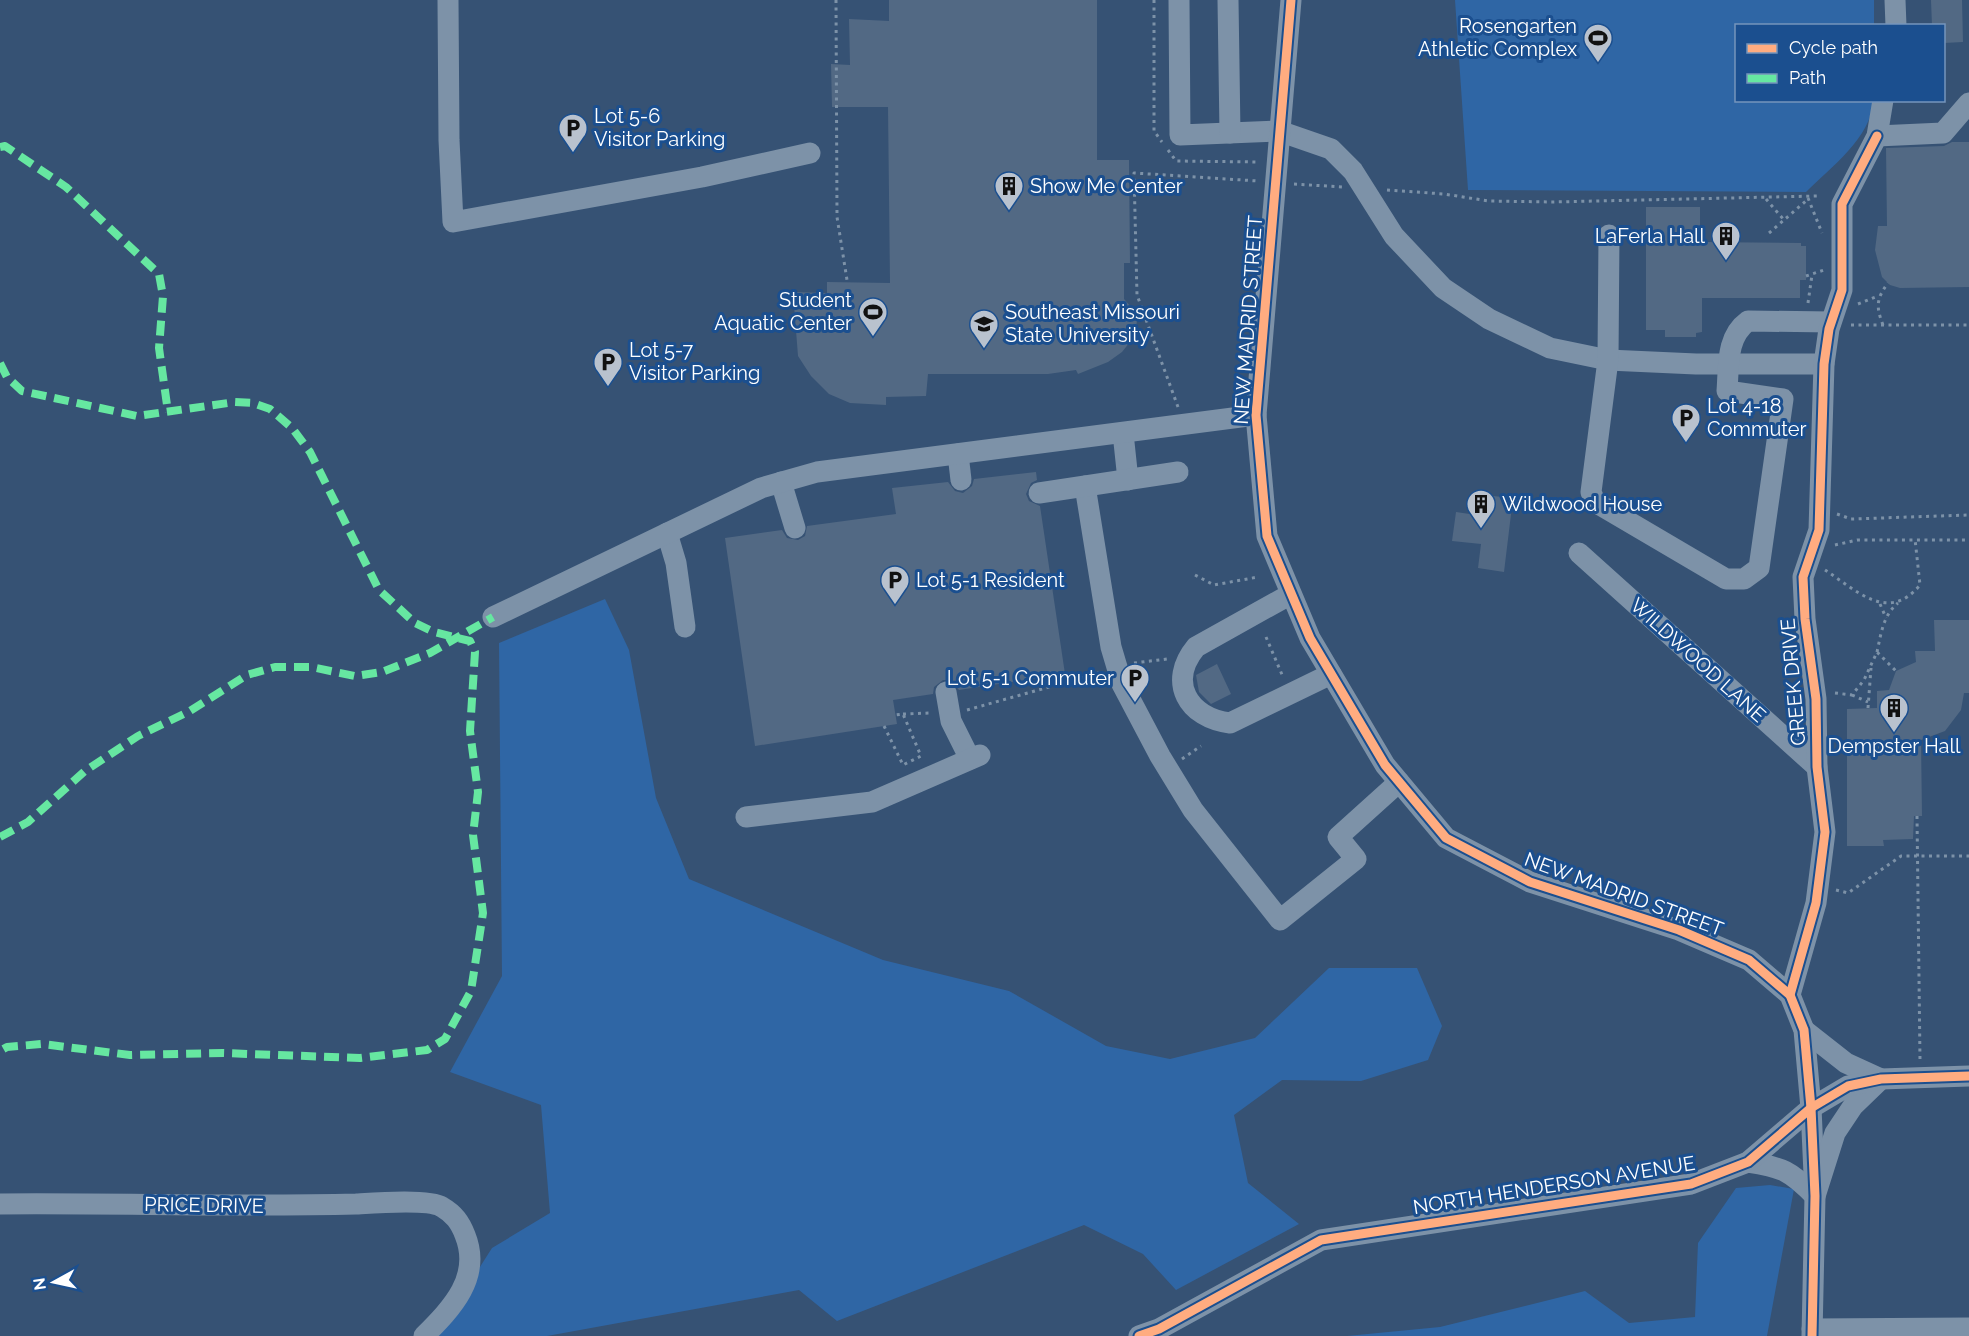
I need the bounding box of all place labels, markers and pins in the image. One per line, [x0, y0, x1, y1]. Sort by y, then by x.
place label: Rosengarten Athletic Complex [1418, 14, 1577, 61]
sports icon: Rosengarten Athletic Complex [1582, 22, 1614, 64]
place label: Lot 5-6 Visitor Parking [594, 104, 725, 151]
parking icon: Lot 5-6 Visitor Parking [557, 112, 589, 154]
building icon: Show Me Center [993, 170, 1025, 212]
place label: Show Me Center [1030, 174, 1183, 198]
building icon: LaFerla Hall [1710, 220, 1742, 262]
place label: LaFerla Hall [1595, 224, 1706, 248]
place label: Student Aquatic Center [714, 288, 852, 335]
sports icon: Student Aquatic Center [857, 296, 889, 338]
place label: Southeast Missouri State University [1005, 300, 1180, 347]
school or university icon: Southeast Missouri State University [968, 308, 1000, 350]
place label: Lot 5-7 Visitor Parking [629, 338, 760, 385]
parking icon: Lot 5-7 Visitor Parking [592, 346, 624, 388]
place label: Lot 4-18 Commuter [1707, 394, 1807, 441]
parking icon: Lot 4-18 Commuter [1670, 402, 1702, 444]
building icon: Wildwood House [1465, 488, 1497, 530]
place label: Wildwood House [1502, 492, 1662, 516]
parking icon: Lot 5-1 Resident [879, 564, 911, 606]
place label: Lot 5-1 Resident [916, 568, 1065, 592]
parking icon: Lot 5-1 Commuter [1119, 662, 1151, 704]
place label: Lot 5-1 Commuter [947, 666, 1114, 690]
building icon: Dempster Hall [1878, 692, 1910, 734]
place label: Dempster Hall [1828, 734, 1961, 758]

